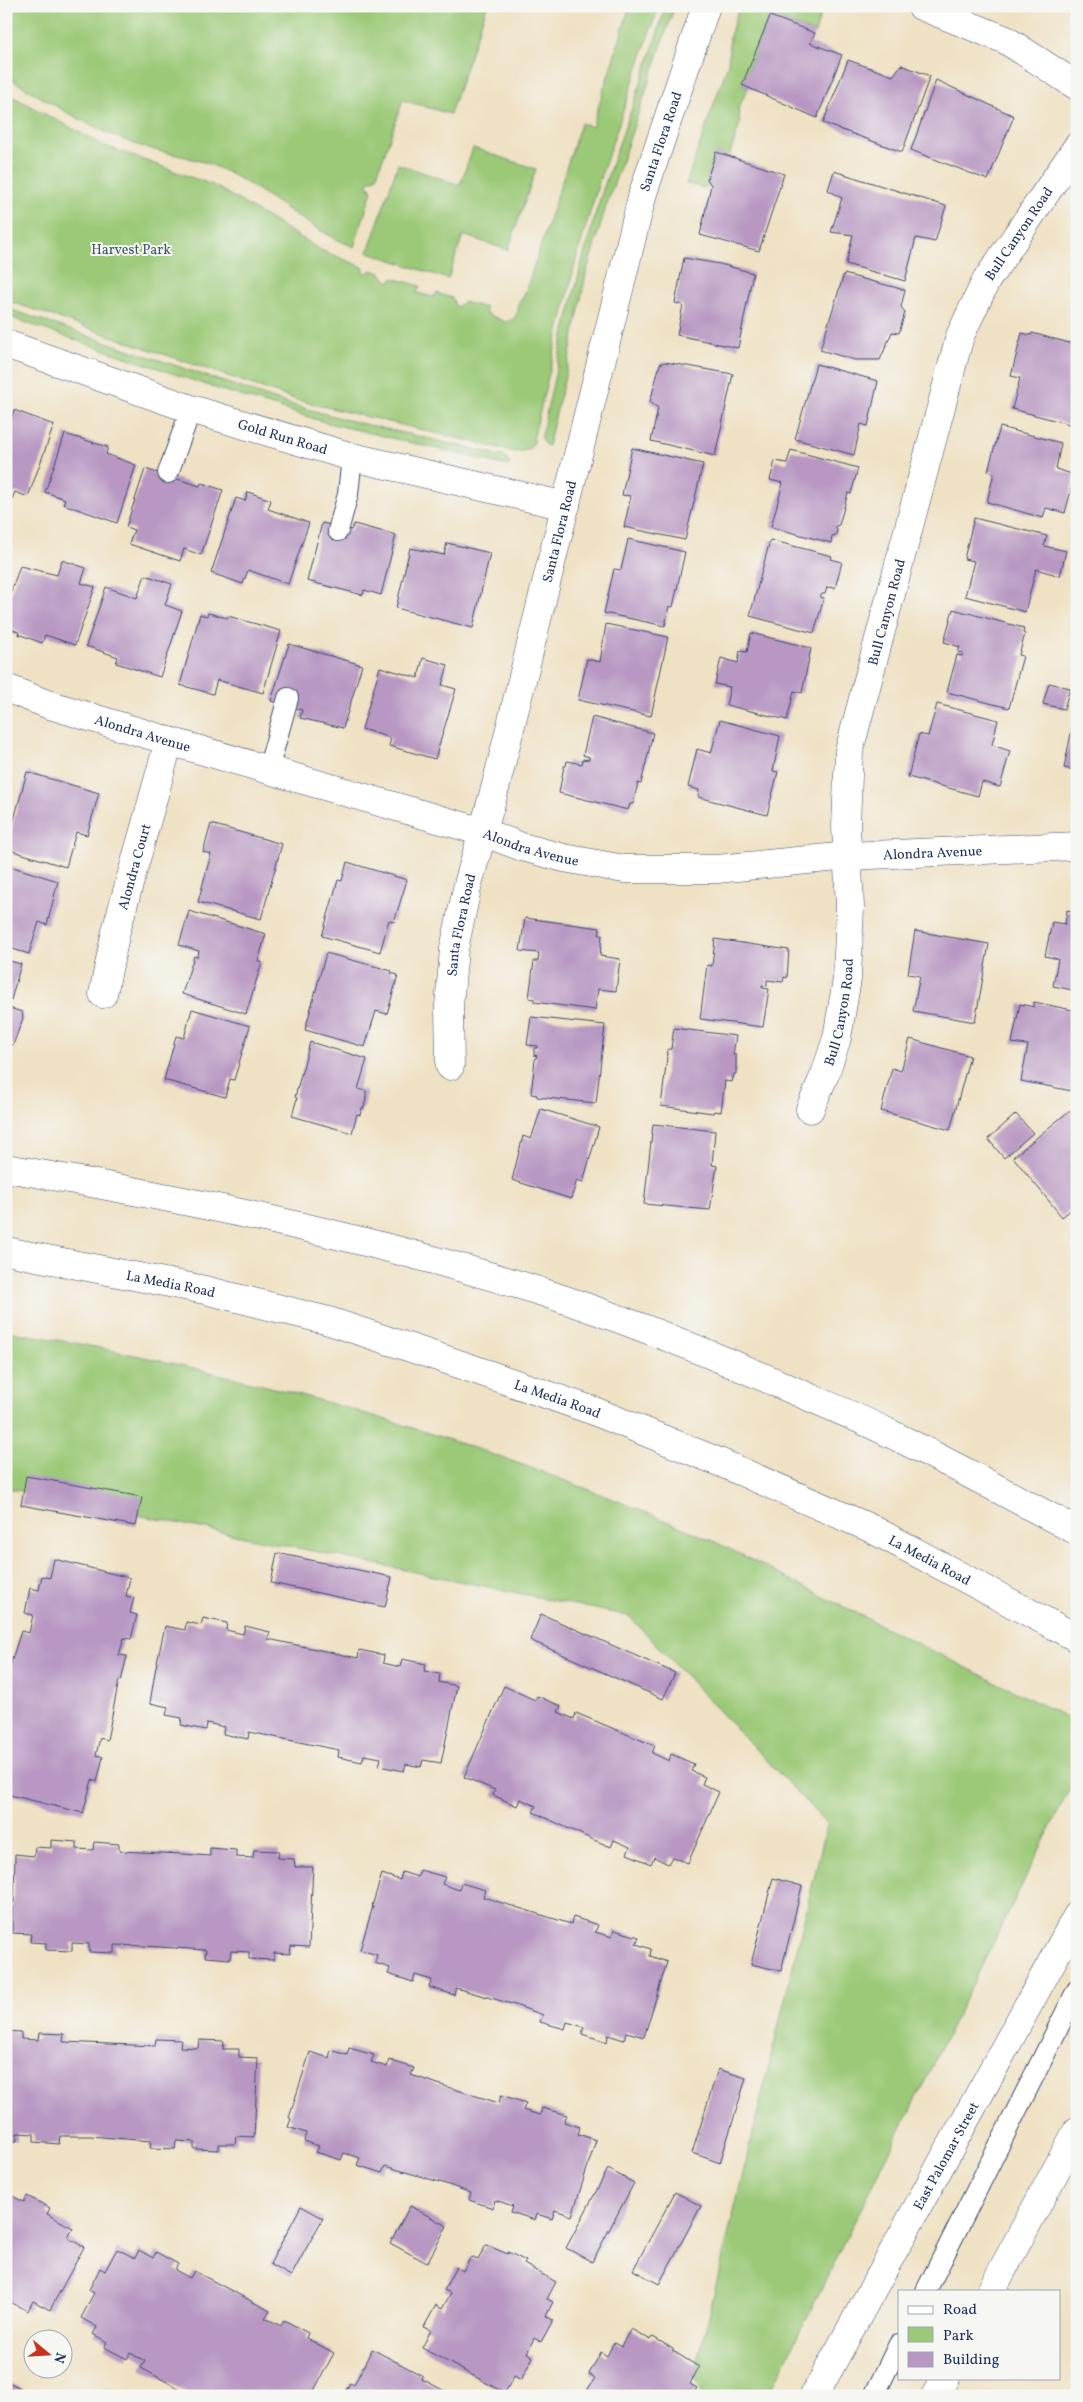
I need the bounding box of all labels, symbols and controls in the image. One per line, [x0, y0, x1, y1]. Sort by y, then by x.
street label: Santa Flora Road [636, 89, 688, 195]
street label: Bull Canyon Road [981, 184, 1058, 285]
park label: Harvest Park [91, 241, 171, 260]
street label: Gold Run Road [235, 415, 330, 460]
street label: Santa Flora Road [539, 479, 582, 585]
street label: Bull Canyon Road [864, 557, 911, 668]
street label: Alondra Avenue [92, 711, 193, 758]
street label: Alondra Court [114, 822, 156, 912]
street label: Alondra Avenue [480, 825, 581, 872]
street label: Alondra Avenue [883, 842, 983, 865]
street label: Santa Flora Road [444, 872, 481, 977]
street label: Bull Canyon Road [820, 958, 859, 1069]
street label: La Media Road [124, 1267, 217, 1303]
street label: La Media Road [511, 1376, 603, 1424]
street label: La Media Road [885, 1531, 974, 1591]
street label: East Palomar Street [910, 2099, 984, 2214]
legend [898, 2290, 1060, 2380]
text: Road [943, 2300, 977, 2321]
text: Park [943, 2326, 974, 2347]
north arrow [22, 2330, 72, 2380]
text: N [48, 2350, 70, 2365]
text: Building [943, 2350, 1000, 2371]

